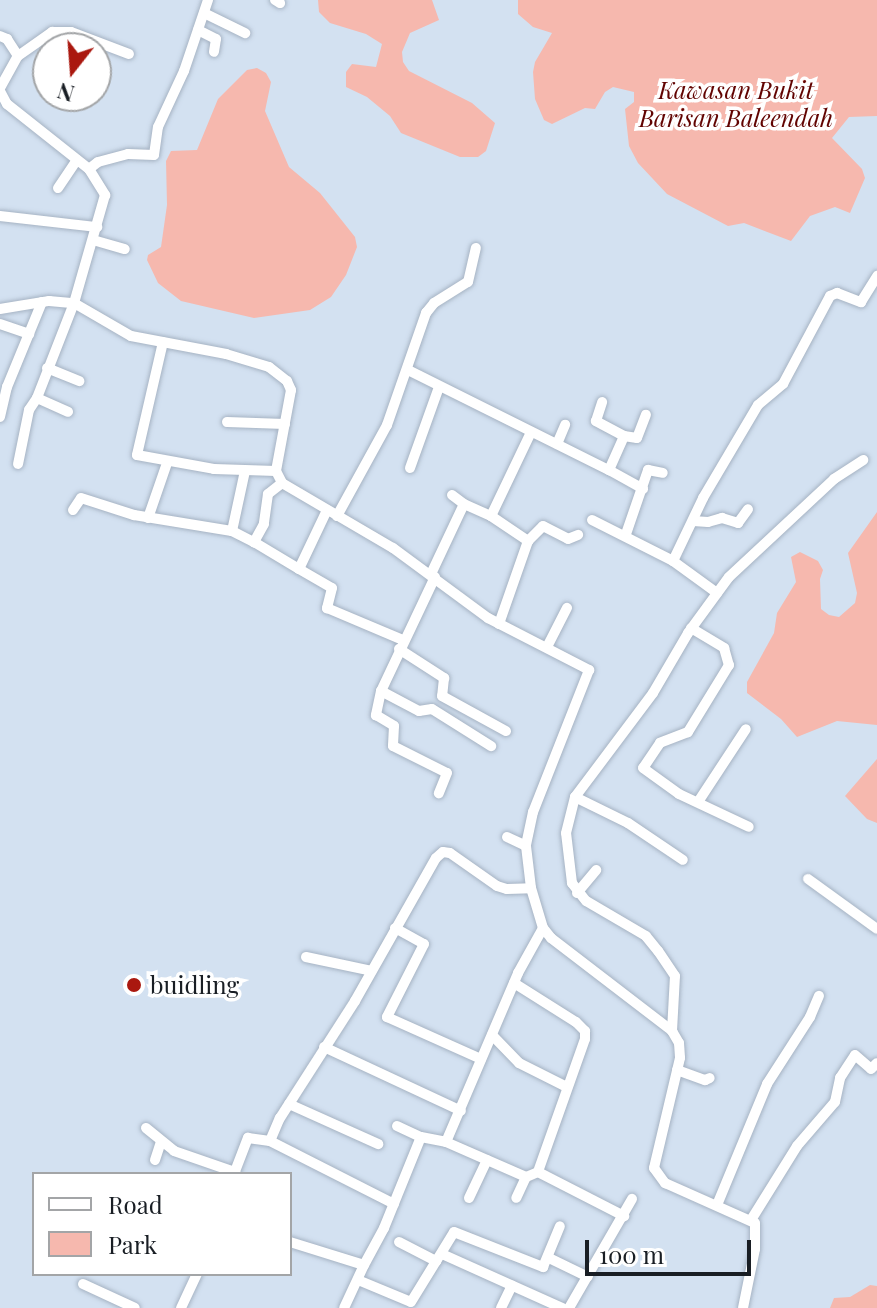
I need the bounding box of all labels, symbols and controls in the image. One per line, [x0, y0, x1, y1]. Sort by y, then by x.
north arrow [32, 32, 112, 112]
text: N [54, 76, 78, 110]
park label: Kawasan Bukit Barisan Baleendah [639, 76, 833, 132]
place label: buidling [150, 971, 239, 999]
marker: buidling [125, 976, 143, 994]
legend [32, 1172, 292, 1276]
text: Road [108, 1188, 163, 1220]
scale bar [589, 1224, 755, 1274]
text: Park [108, 1228, 157, 1260]
text: 100 m [599, 1238, 664, 1270]

